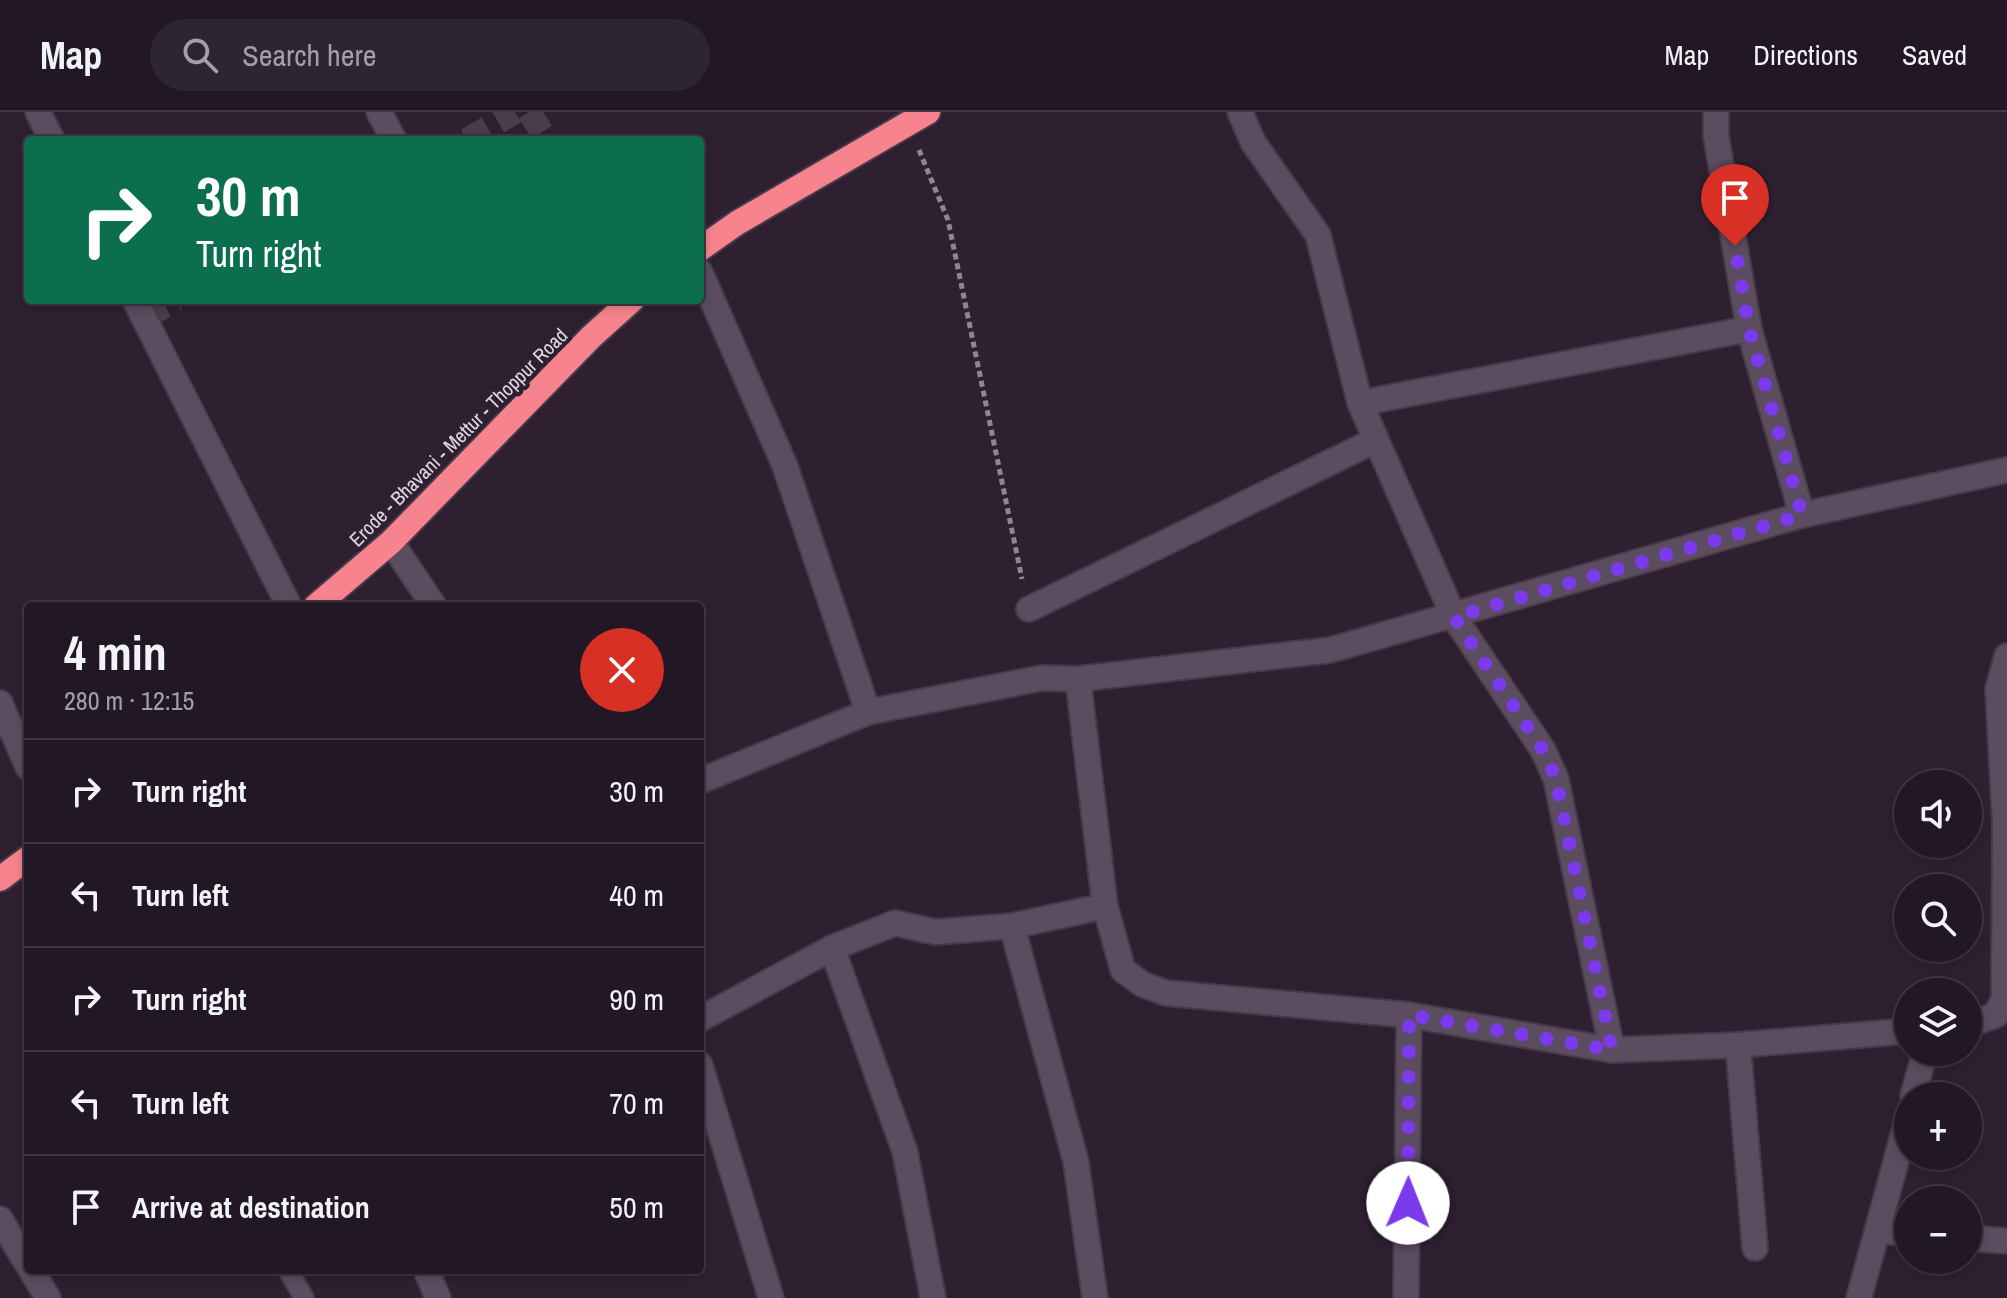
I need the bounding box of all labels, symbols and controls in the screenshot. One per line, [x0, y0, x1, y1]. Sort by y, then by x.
search box [150, 19, 710, 91]
text: Map [40, 30, 102, 81]
icon: search [178, 33, 222, 77]
text: Search here [242, 35, 376, 75]
text: Map [1665, 36, 1709, 74]
text: Directions [1753, 36, 1858, 74]
text: Saved [1902, 36, 1967, 74]
text: 30 m [196, 158, 301, 233]
pin [1701, 164, 1769, 246]
icon: right [64, 168, 168, 272]
icon: arrive [1713, 176, 1757, 220]
text: Turn right [196, 230, 321, 278]
street label: Erode - Bhavani - Mettur - Thoppur Road [343, 322, 573, 552]
text: 4 min [64, 620, 167, 685]
button: close [580, 628, 664, 712]
text: 280 m · 12:15 [64, 683, 194, 718]
icon: right [64, 769, 108, 813]
map controls [1894, 770, 1982, 1274]
button: sound [1894, 770, 1982, 858]
text: Turn right [132, 771, 246, 811]
text: 30 m [609, 771, 664, 811]
icon: left [64, 873, 108, 917]
button: search [1894, 874, 1982, 962]
text: Turn left [132, 875, 229, 915]
text: 40 m [609, 875, 664, 915]
icon: right [64, 977, 108, 1021]
button: layers [1894, 978, 1982, 1066]
text: Turn right [132, 979, 246, 1019]
text: 90 m [609, 979, 664, 1019]
icon: left [64, 1081, 108, 1125]
button: + [1894, 1082, 1982, 1170]
text: Turn left [132, 1083, 229, 1123]
text: 70 m [609, 1083, 664, 1123]
position arrow [1366, 1161, 1450, 1245]
icon: arrive [64, 1185, 108, 1229]
button: − [1894, 1186, 1982, 1274]
text: Arrive at destination [132, 1187, 370, 1227]
text: 50 m [609, 1187, 664, 1227]

